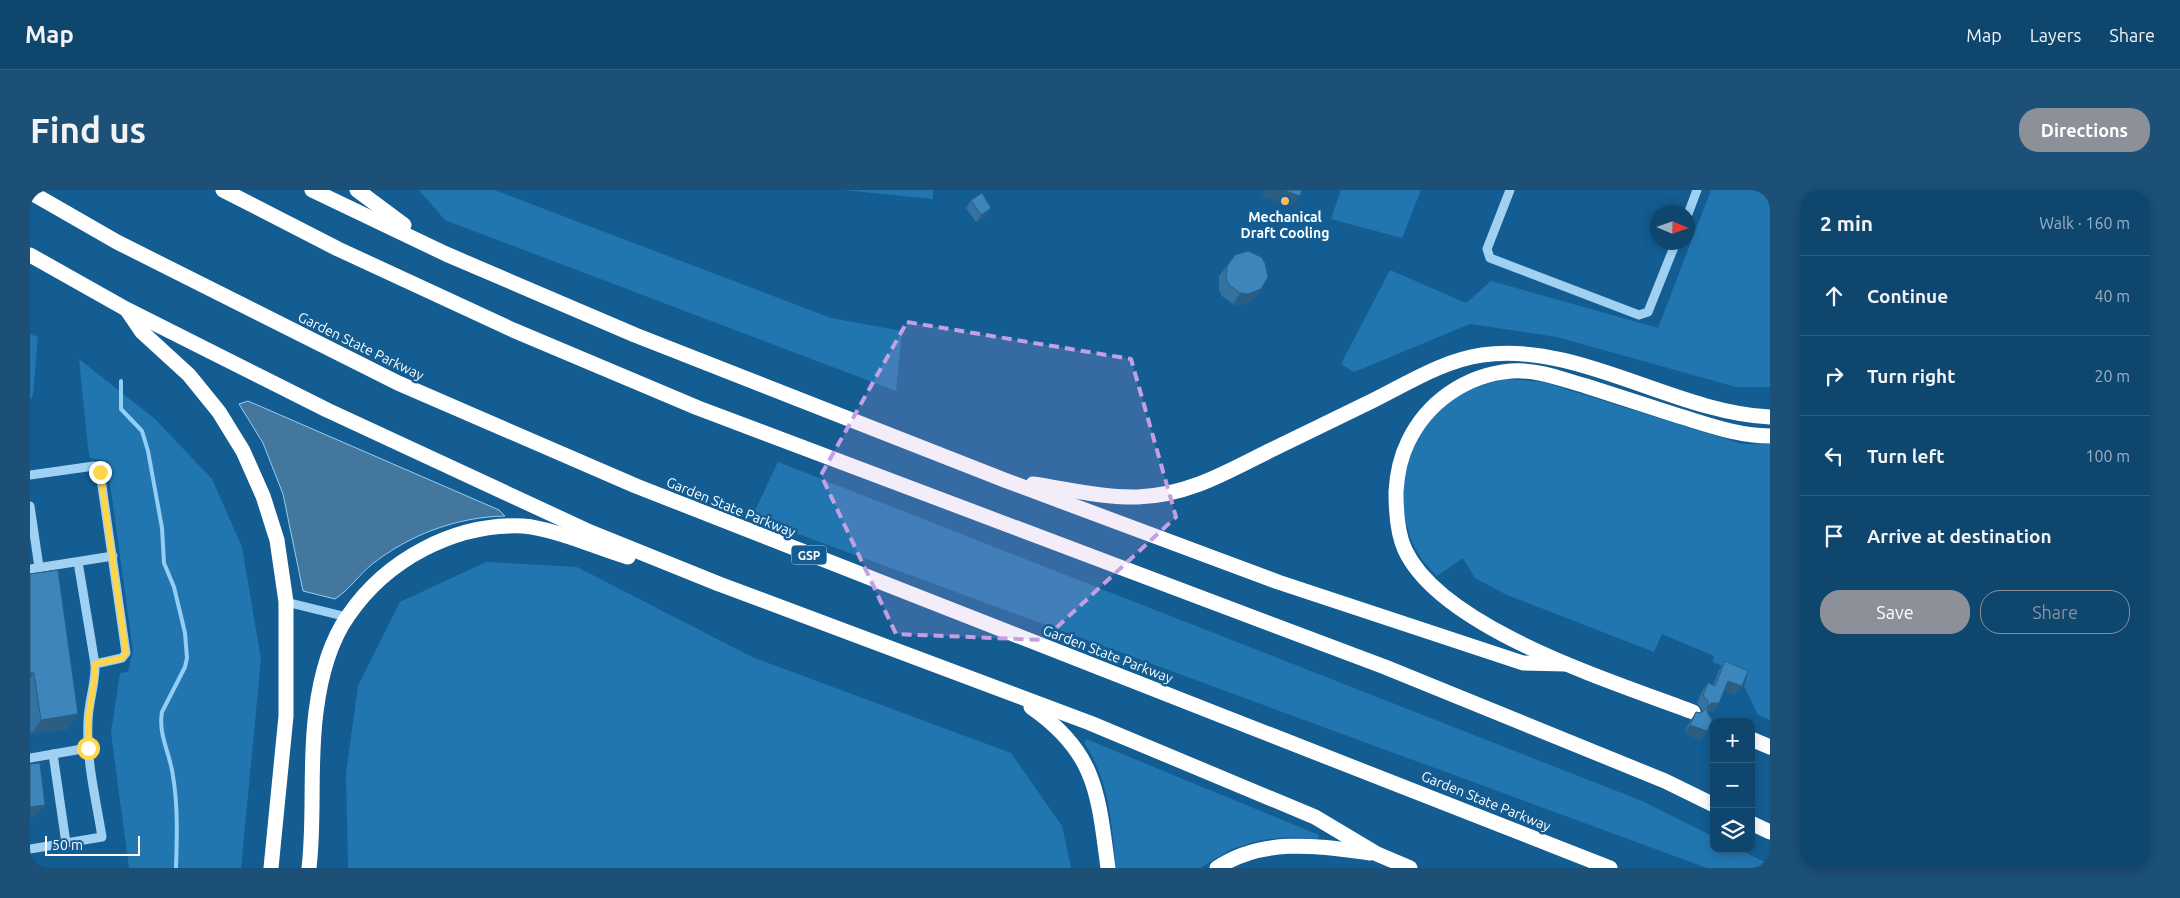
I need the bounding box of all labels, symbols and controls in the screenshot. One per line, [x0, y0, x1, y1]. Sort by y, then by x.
text: Map [25, 21, 74, 48]
text: Map [1966, 25, 2002, 45]
text: Layers [2030, 25, 2081, 45]
text: Share [2109, 25, 2155, 45]
button: Directions [2019, 108, 2150, 152]
text: Find us [30, 110, 146, 150]
marker: Mechanical Draft Cooling [1279, 195, 1291, 207]
north arrow [1650, 205, 1695, 250]
place label: Mechanical Draft Cooling [1241, 209, 1329, 241]
text: 2 min [1820, 211, 1873, 235]
text: Walk · 160 m [2039, 214, 2130, 232]
icon: ahead [1820, 282, 1848, 310]
text: Continue [1867, 285, 1948, 307]
text: 40 m [2094, 287, 2130, 305]
street label: Garden State Parkway [296, 309, 427, 384]
icon: right [1820, 362, 1848, 390]
text: Turn right [1867, 365, 1955, 387]
text: 20 m [2094, 367, 2130, 385]
icon: left [1820, 442, 1848, 470]
text: Turn left [1867, 445, 1945, 467]
text: 100 m [2085, 447, 2130, 465]
route end [89, 461, 112, 484]
street label: Garden State Parkway [664, 474, 798, 540]
icon: arrive [1820, 522, 1848, 550]
text: Arrive at destination [1867, 525, 2052, 547]
road number: GSP [792, 546, 826, 564]
button: Save [1820, 590, 1970, 634]
button: Share [1980, 590, 2130, 634]
street label: Garden State Parkway [1041, 622, 1175, 686]
map controls [1710, 718, 1755, 853]
button: + [1710, 718, 1755, 763]
route start [77, 737, 100, 760]
button: − [1710, 763, 1755, 808]
street label: Garden State Parkway [1419, 768, 1553, 834]
button: layers [1710, 808, 1755, 853]
scale bar [45, 833, 140, 856]
text: 50 m [52, 837, 83, 853]

